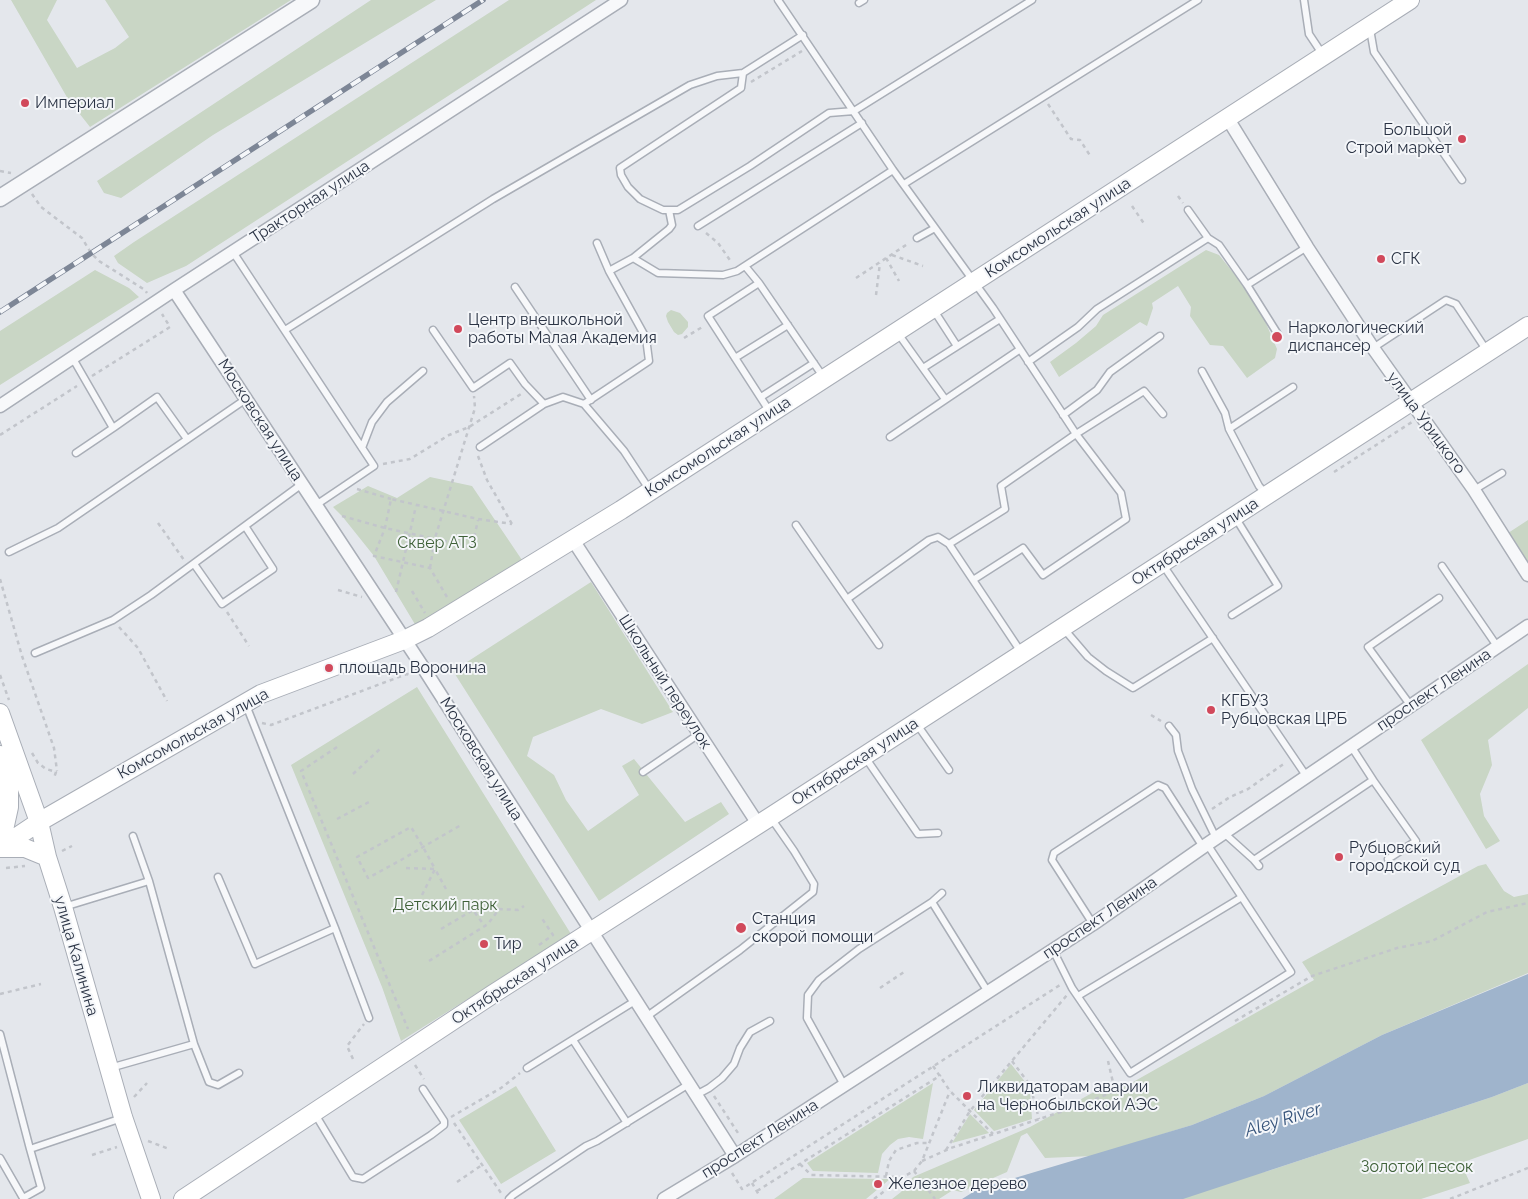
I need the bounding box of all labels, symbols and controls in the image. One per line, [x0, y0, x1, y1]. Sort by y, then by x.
place label: Империал [35, 93, 114, 113]
marker: Империал [19, 97, 31, 109]
place label: Большой Строй маркет [1346, 120, 1452, 158]
marker: Большой Строй маркет [1456, 133, 1468, 145]
street label: Тракторная улица [247, 156, 373, 248]
street label: Комсомольская улица [982, 174, 1134, 282]
place label: СГК [1391, 249, 1420, 269]
marker: СГК [1375, 253, 1387, 265]
place label: Центр внешкольной работы Малая Академия [468, 310, 657, 348]
place label: Наркологический диспансер [1288, 318, 1424, 356]
marker: Центр внешкольной работы Малая Академия [452, 323, 464, 335]
marker: Наркологический диспансер [1270, 330, 1284, 344]
street label: Московская улица [213, 355, 307, 485]
street label: улица Урицкого [1383, 368, 1469, 478]
street label: Комсомольская улица [642, 393, 794, 501]
street label: Октябрьская улица [1128, 494, 1262, 590]
park label: Сквер АТЗ [397, 533, 477, 553]
street label: Школьный переулок [614, 611, 716, 753]
street label: проспект Ленина [1373, 645, 1495, 735]
place label: площадь Воронина [339, 658, 486, 678]
marker: площадь Воронина [323, 662, 335, 674]
street label: Комсомольская улица [114, 684, 272, 784]
place label: КГБУЗ Рубцовская ЦРБ [1221, 691, 1347, 729]
street label: Московская улица [435, 694, 527, 824]
marker: КГБУЗ Рубцовская ЦРБ [1205, 704, 1217, 716]
street label: Октябрьская улица [788, 714, 922, 810]
place label: Рубцовский городской суд [1349, 838, 1460, 876]
marker: Рубцовский городской суд [1333, 851, 1345, 863]
street label: проспект Ленина [1039, 873, 1161, 963]
street label: улица Калинина [50, 894, 102, 1018]
park label: Детский парк [392, 895, 498, 915]
place label: Станция скорой помощи [752, 909, 873, 947]
marker: Станция скорой помощи [734, 921, 748, 935]
street label: Октябрьская улица [448, 933, 582, 1029]
place label: Тир [494, 934, 522, 954]
marker: Тир [478, 938, 490, 950]
place label: Ликвидаторам аварии на Чернобыльской АЭС [977, 1077, 1158, 1115]
marker: Ликвидаторам аварии на Чернобыльской АЭС [961, 1090, 973, 1102]
street label: проспект Ленина [698, 1095, 822, 1183]
water label: Aley River [1242, 1098, 1324, 1142]
park label: Золотой песок [1361, 1157, 1473, 1177]
place label: Железное дерево [888, 1174, 1027, 1194]
marker: Железное дерево [872, 1178, 884, 1190]

